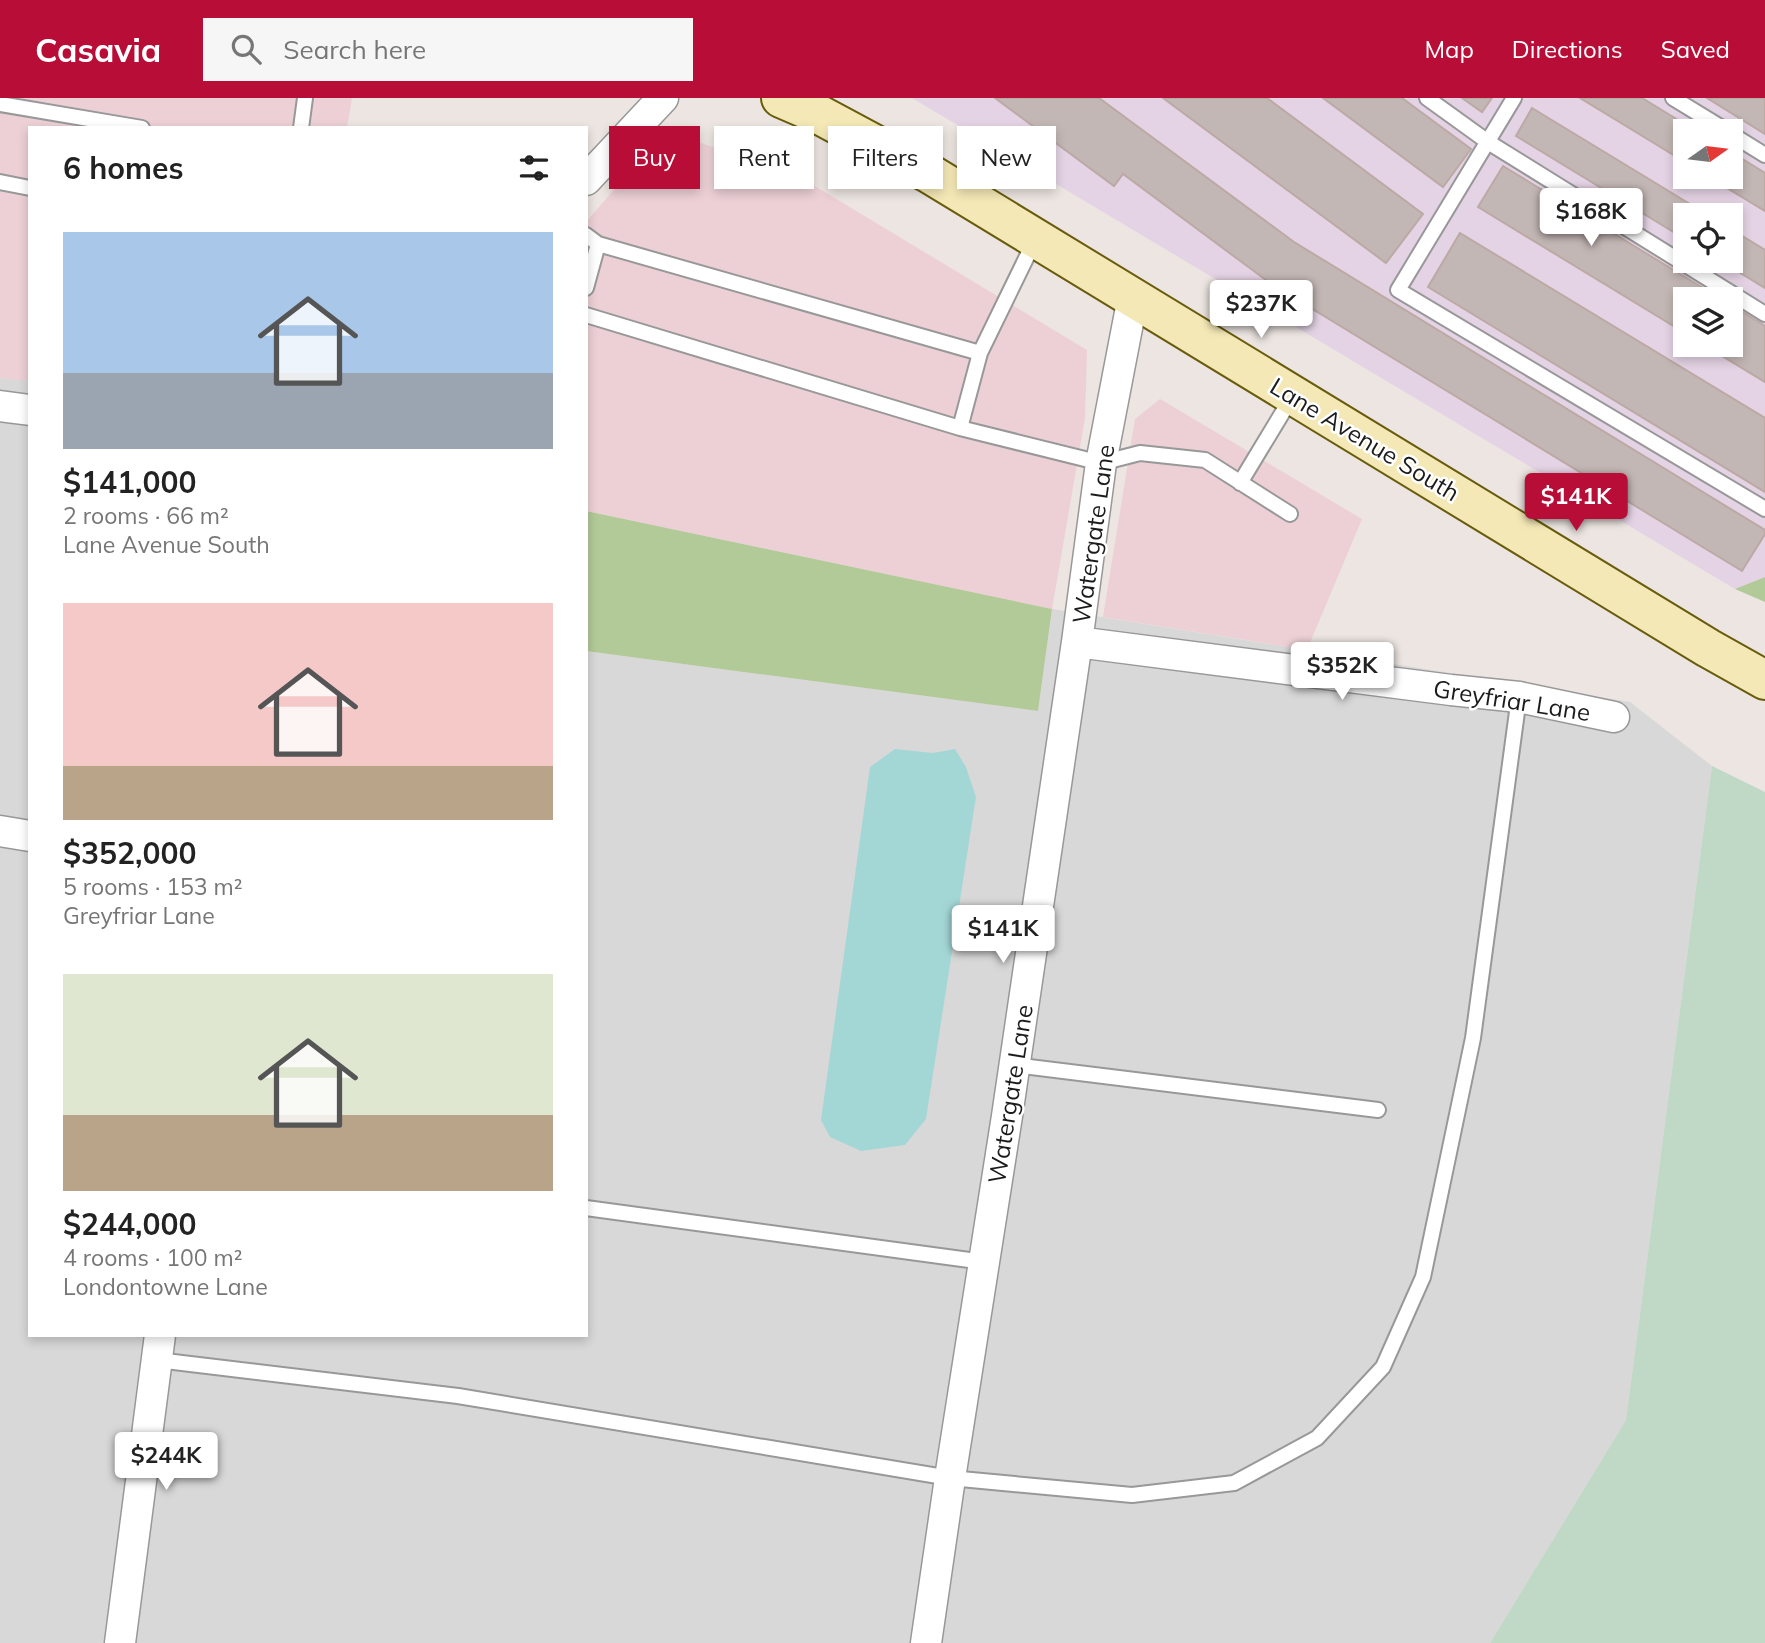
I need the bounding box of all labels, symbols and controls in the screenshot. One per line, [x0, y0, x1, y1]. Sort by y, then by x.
search box [203, 18, 693, 81]
text: Casavia [35, 29, 161, 70]
icon: search [227, 30, 265, 68]
text: Search here [283, 33, 426, 66]
text: Map [1424, 34, 1474, 64]
text: Directions [1512, 34, 1623, 64]
text: Saved [1661, 34, 1730, 64]
north arrow [1673, 119, 1743, 189]
map controls [1673, 119, 1743, 357]
chip: Buy [609, 126, 700, 189]
chip: Rent [714, 126, 814, 189]
chip: Filters [828, 126, 943, 189]
chip: New [957, 126, 1056, 189]
text: 6 homes [63, 149, 184, 187]
icon: filters [515, 149, 553, 187]
pin: $168K [1542, 188, 1640, 248]
text: $168K [1556, 196, 1626, 225]
button: locate [1673, 203, 1743, 273]
icon: home [245, 278, 371, 404]
pin: $237K [1212, 280, 1310, 340]
button: layers [1673, 287, 1743, 357]
text: $237K [1226, 288, 1296, 317]
street label: Lane Avenue South [1265, 371, 1465, 507]
street label: Watergate Lane [1066, 442, 1120, 626]
text: $141,000 [63, 463, 196, 501]
pin: $141K [1527, 474, 1625, 533]
text: $141K [1541, 481, 1611, 510]
text: 2 rooms · 66 m² [63, 501, 229, 530]
text: Lane Avenue South [63, 530, 270, 559]
pin: $352K [1293, 642, 1391, 702]
icon: home [245, 649, 371, 775]
text: $352K [1307, 650, 1377, 679]
street label: Greyfriar Lane [1431, 673, 1593, 727]
text: $352,000 [63, 834, 196, 872]
text: 5 rooms · 153 m² [63, 872, 243, 901]
text: Greyfriar Lane [63, 901, 215, 930]
pin: $141K [954, 906, 1052, 965]
text: $141K [968, 913, 1038, 942]
street label: Watergate Lane [981, 1002, 1039, 1186]
icon: home [245, 1020, 371, 1146]
text: $244,000 [63, 1205, 196, 1243]
text: 4 rooms · 100 m² [63, 1243, 243, 1272]
text: Londontowne Lane [63, 1272, 268, 1301]
pin: $244K [117, 1432, 215, 1492]
text: $244K [131, 1440, 201, 1469]

